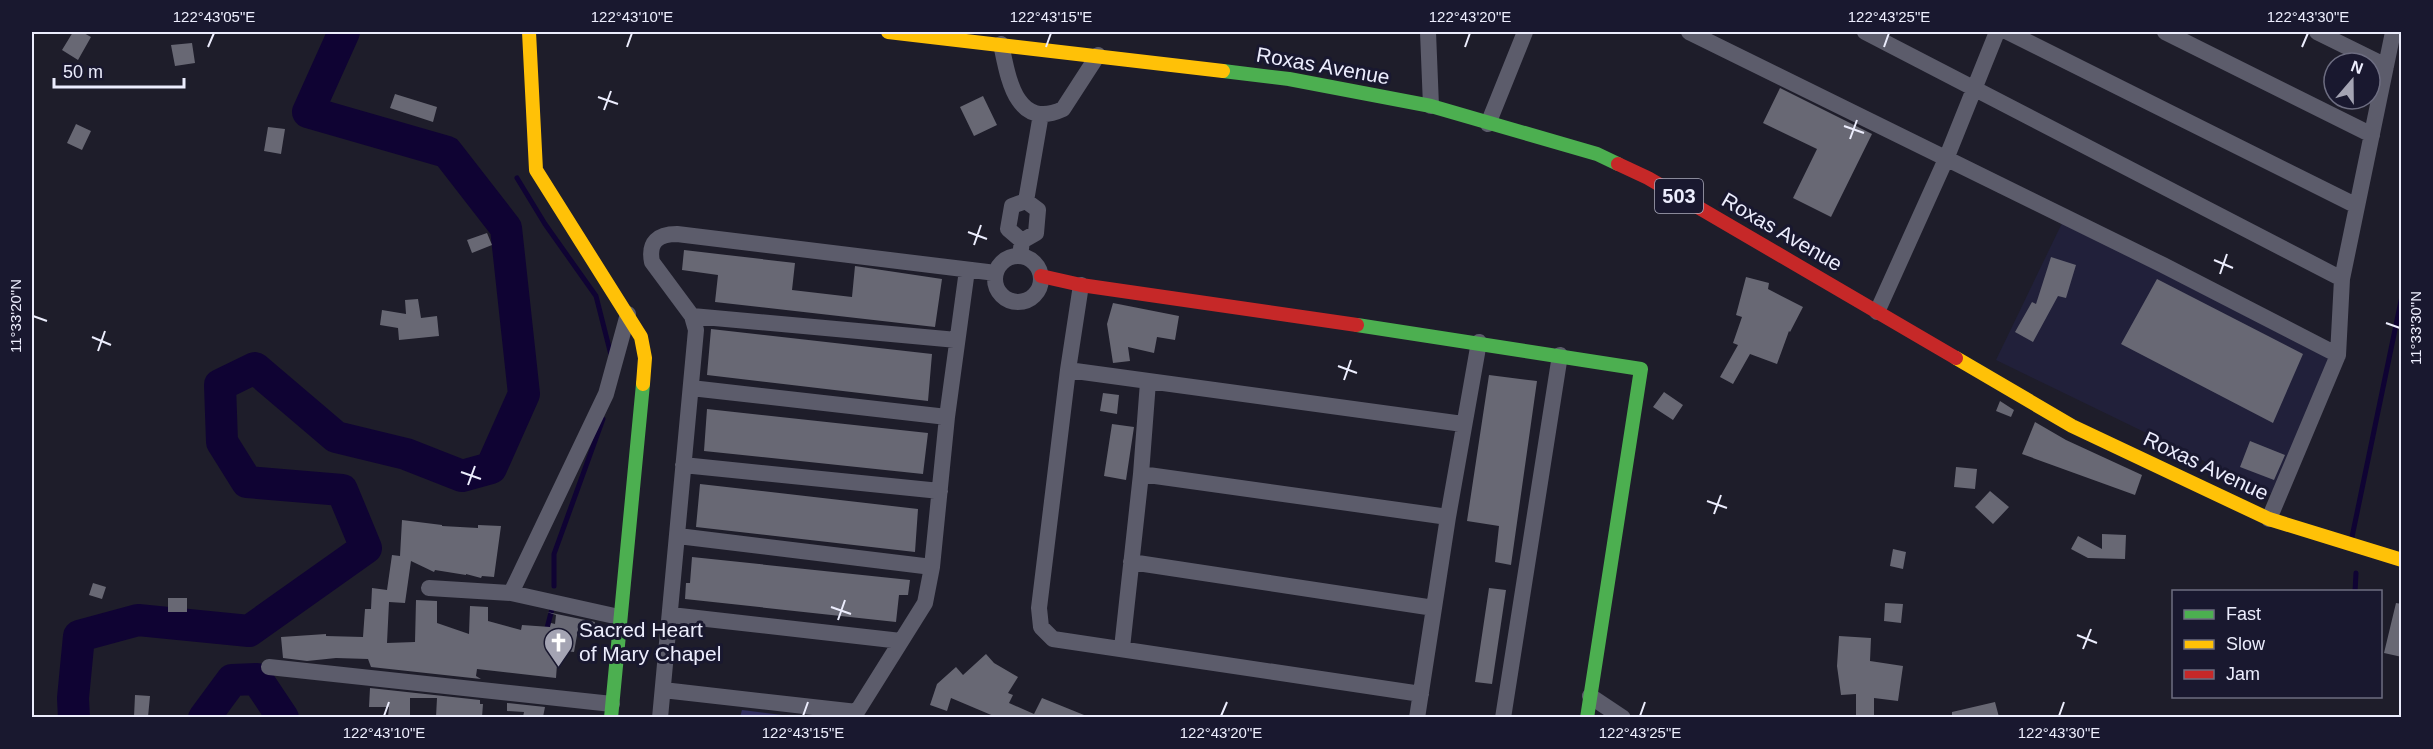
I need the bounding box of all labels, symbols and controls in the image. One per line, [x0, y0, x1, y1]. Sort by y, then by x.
text: 122°43'05"E [173, 8, 255, 25]
text: 122°43'10"E [591, 8, 673, 25]
text: 122°43'15"E [1010, 8, 1092, 25]
text: 122°43'20"E [1429, 8, 1511, 25]
text: 122°43'25"E [1848, 8, 1930, 25]
text: 122°43'30"E [2267, 8, 2349, 25]
street label: Roxas Avenue [1255, 42, 1392, 89]
scale bar [54, 51, 184, 89]
north arrow [2322, 51, 2382, 111]
text: N [2349, 57, 2365, 77]
text: 50 m [63, 62, 103, 82]
road number: 503 [1655, 179, 1703, 213]
street label: Roxas Avenue [1718, 188, 1846, 275]
text: 11°33'20"N [7, 279, 24, 353]
text: 11°33'30"N [2407, 291, 2424, 365]
street label: Roxas Avenue [2140, 427, 2272, 505]
legend [2172, 590, 2382, 698]
text: Fast [2226, 604, 2261, 624]
place label: Sacred Heart of Mary Chapel [579, 618, 721, 665]
church icon: Sacred Heart of Mary Chapel [542, 626, 574, 668]
text: Slow [2226, 634, 2266, 654]
text: Jam [2226, 664, 2260, 684]
text: 122°43'10"E [343, 724, 425, 741]
text: 122°43'15"E [762, 724, 844, 741]
text: 122°43'20"E [1180, 724, 1262, 741]
text: 122°43'25"E [1599, 724, 1681, 741]
text: 122°43'30"E [2018, 724, 2100, 741]

